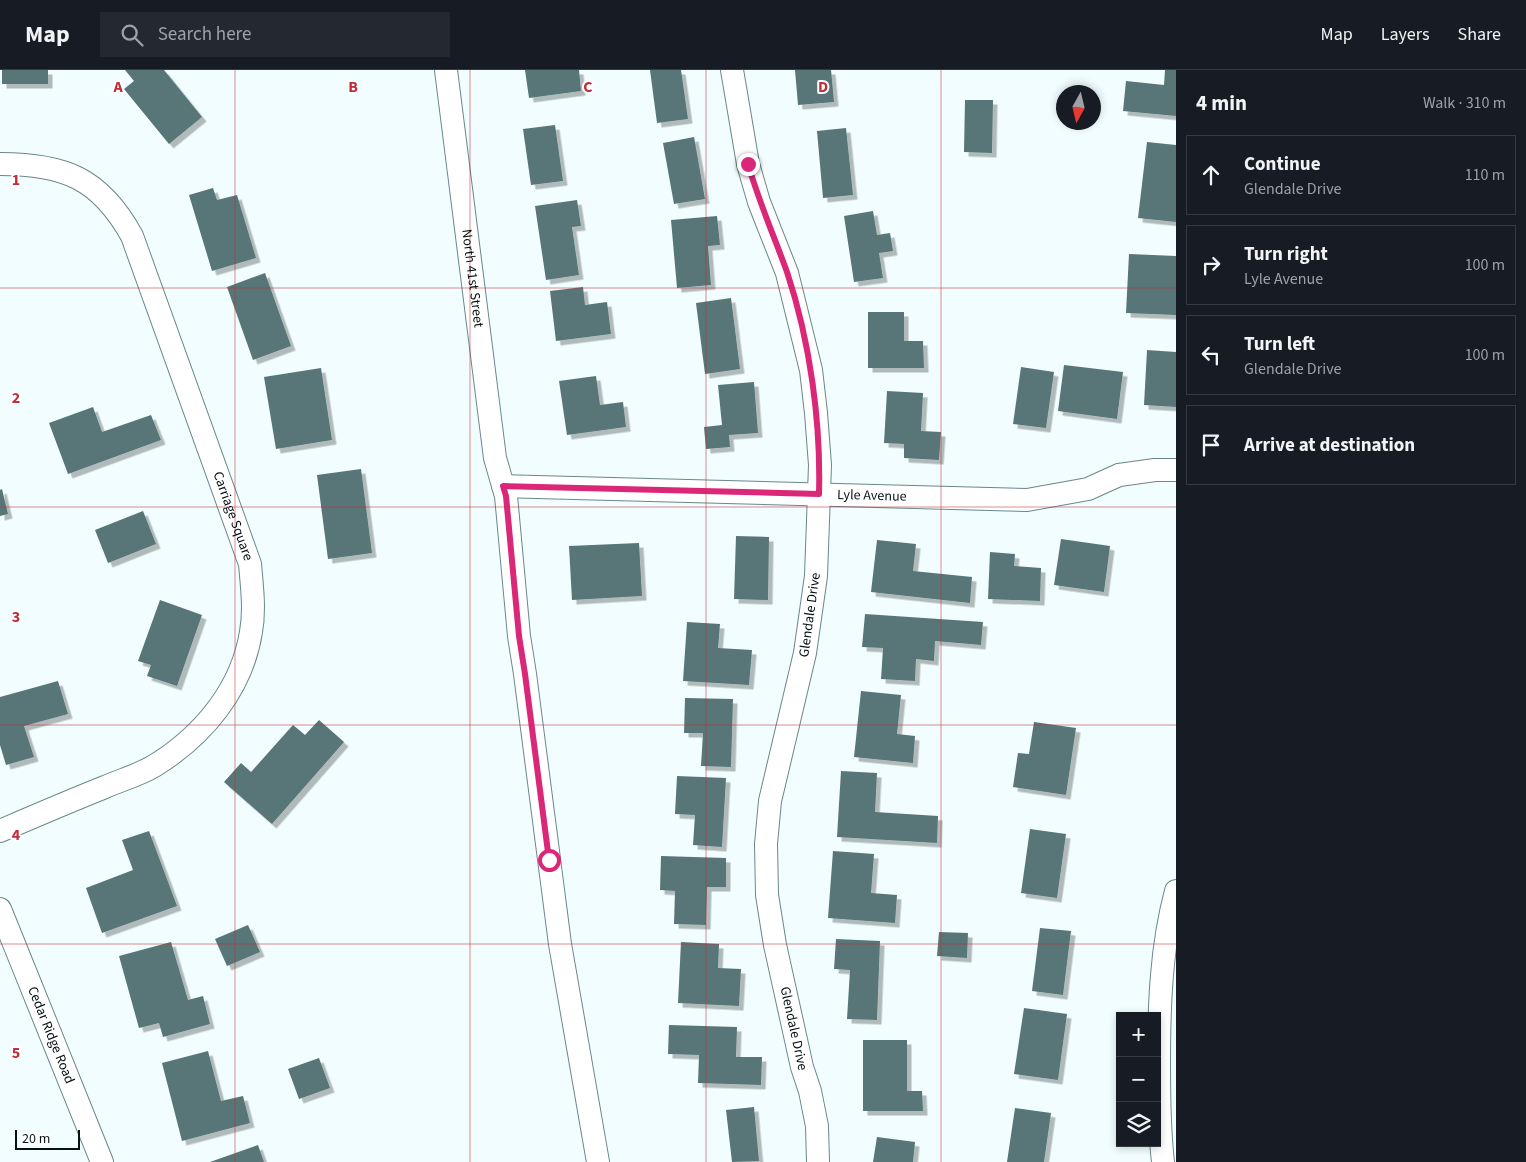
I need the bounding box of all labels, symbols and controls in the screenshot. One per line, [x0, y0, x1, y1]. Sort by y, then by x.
search box [100, 12, 450, 57]
text: Map [25, 17, 70, 52]
icon: search [118, 21, 146, 49]
text: Search here [158, 21, 251, 48]
text: Map [1321, 22, 1353, 47]
text: Layers [1381, 22, 1430, 47]
text: Share [1458, 22, 1501, 47]
text: A [112, 76, 123, 98]
text: B [348, 76, 358, 98]
text: C [583, 76, 593, 98]
text: D [818, 76, 828, 98]
north arrow [1056, 85, 1101, 130]
text: 4 min [1196, 88, 1247, 118]
text: Walk · 310 m [1423, 92, 1506, 114]
text: Continue [1244, 151, 1321, 178]
route end [737, 153, 760, 176]
icon: ahead [1197, 161, 1225, 189]
text: 110 m [1465, 164, 1505, 186]
text: 1 [12, 169, 20, 191]
text: Glendale Drive [1244, 178, 1341, 200]
street label: North 41st Street [456, 228, 488, 329]
text: Turn right [1244, 241, 1328, 268]
icon: right [1197, 251, 1225, 279]
text: 100 m [1465, 254, 1505, 276]
text: Lyle Avenue [1244, 268, 1323, 290]
text: Turn left [1244, 331, 1315, 358]
icon: left [1197, 341, 1225, 369]
text: 100 m [1465, 344, 1505, 366]
text: Glendale Drive [1244, 358, 1341, 380]
text: 2 [12, 387, 20, 409]
icon: arrive [1197, 431, 1225, 459]
text: Arrive at destination [1244, 432, 1415, 459]
street label: Carriage Square [208, 469, 258, 564]
street label: Lyle Avenue [837, 485, 907, 507]
street label: Glendale Drive [794, 571, 826, 659]
text: 3 [12, 606, 20, 628]
text: 4 [12, 824, 21, 846]
route start [538, 849, 561, 872]
street label: Cedar Ridge Road [22, 983, 79, 1087]
street label: Glendale Drive [775, 985, 813, 1073]
map controls [1116, 1012, 1161, 1147]
button: + [1116, 1012, 1161, 1057]
text: 5 [12, 1042, 20, 1064]
button: − [1116, 1057, 1161, 1102]
button: layers [1116, 1102, 1161, 1147]
scale bar [15, 1127, 80, 1150]
text: 20 m [22, 1129, 50, 1149]

